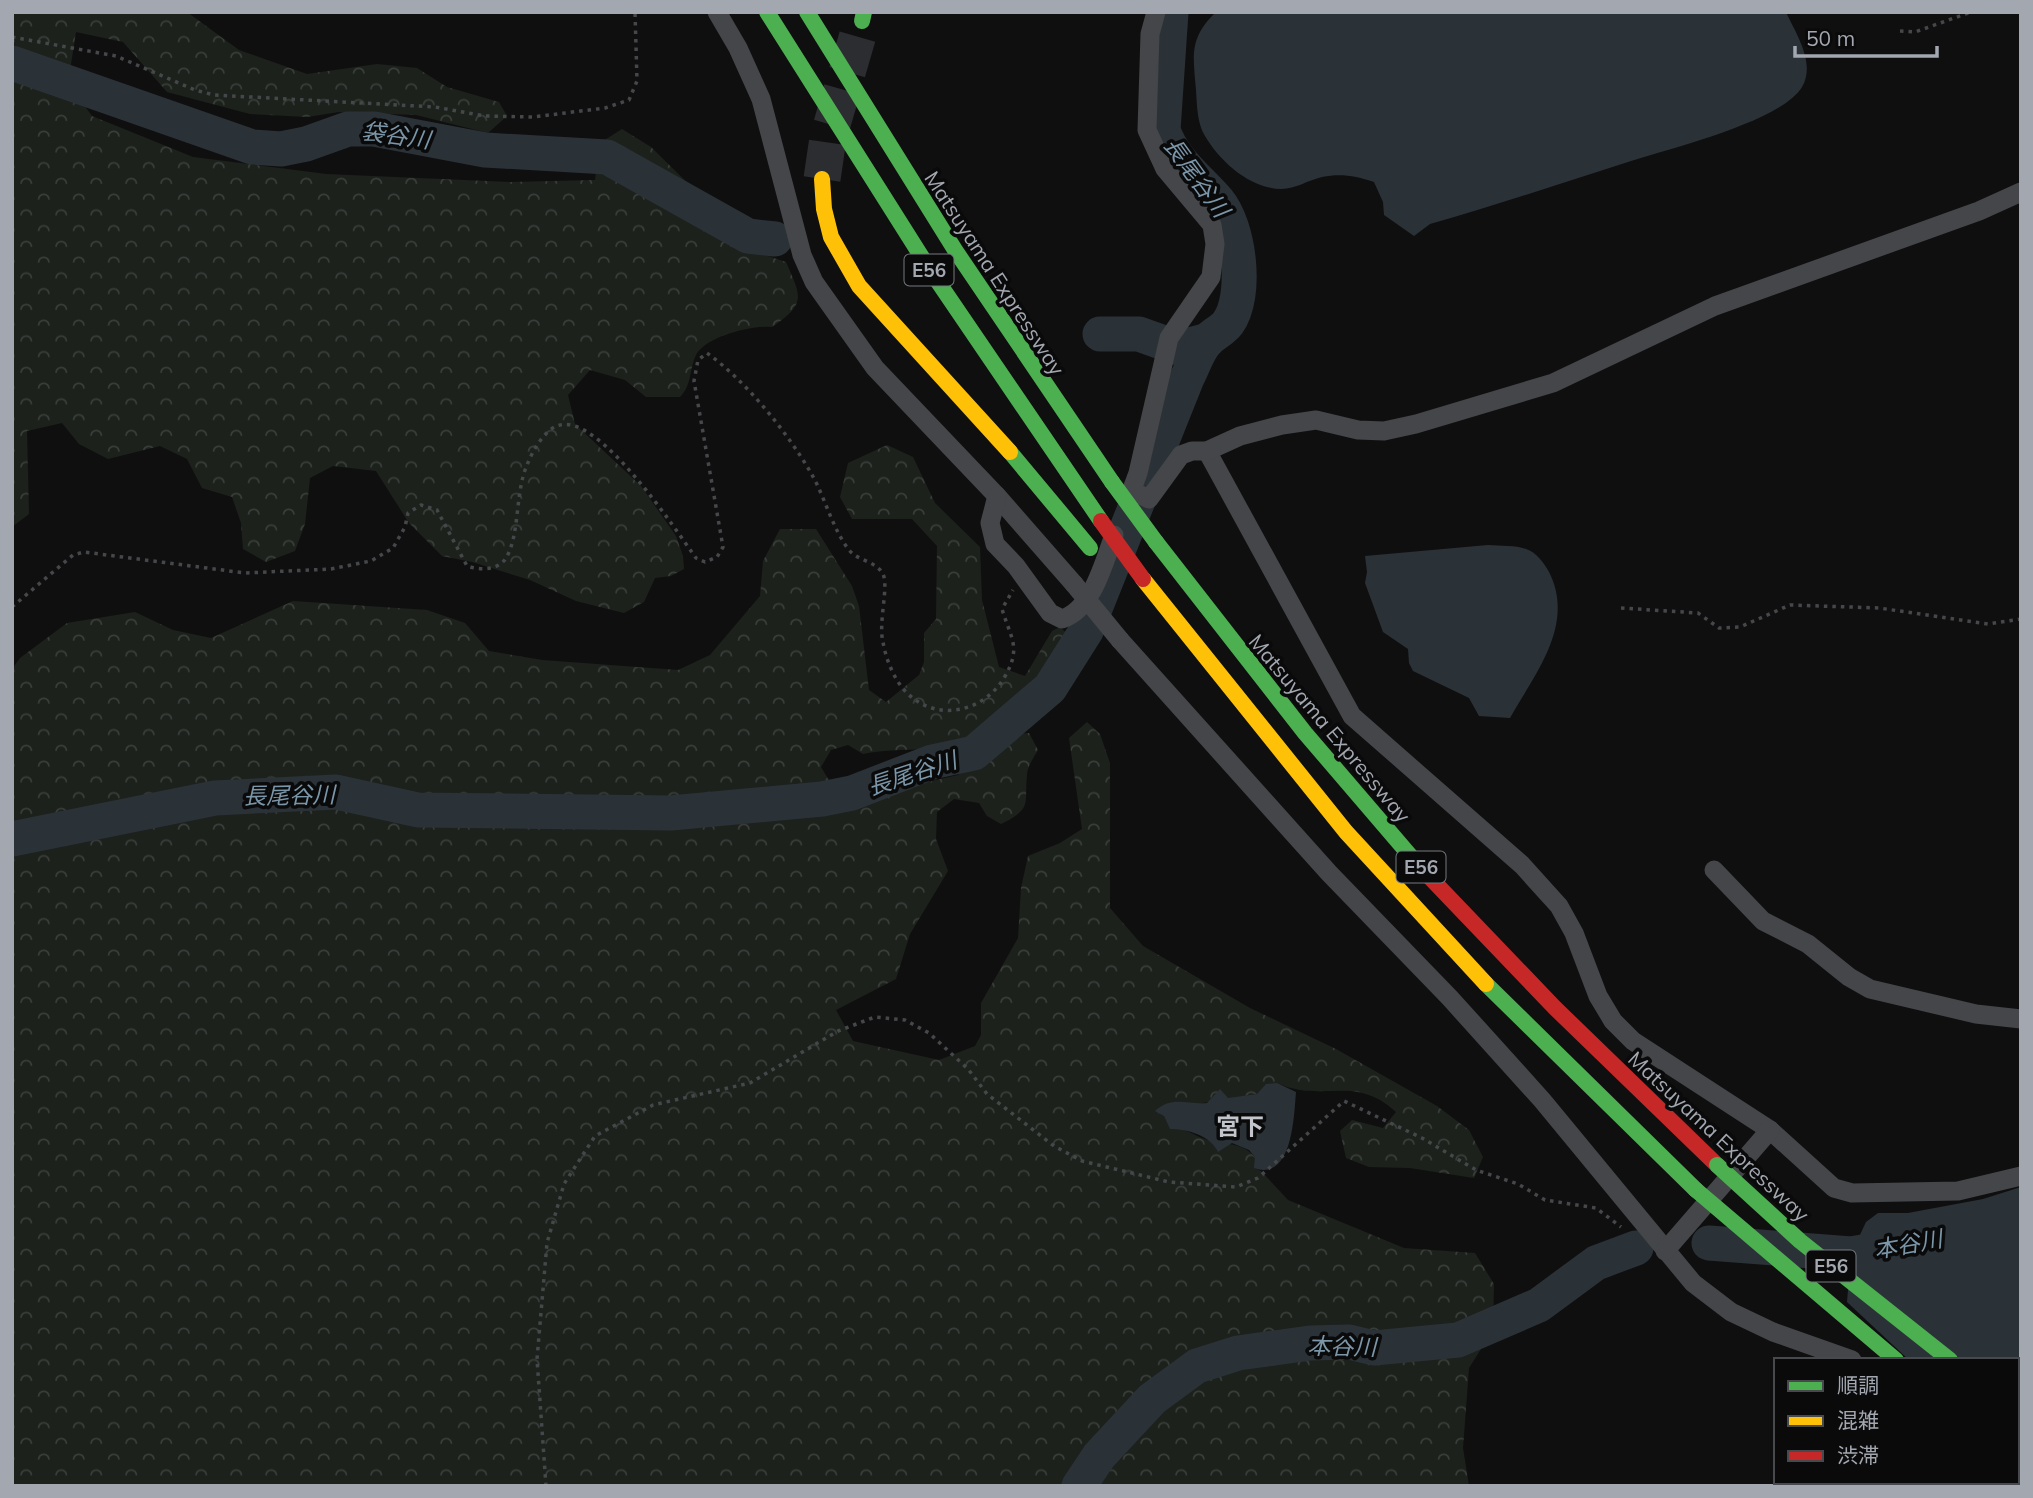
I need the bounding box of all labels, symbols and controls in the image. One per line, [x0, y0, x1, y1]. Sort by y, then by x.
scale bar [1795, 14, 1937, 58]
text: 50 m [1806, 25, 1855, 51]
water label: 袋谷川 [360, 116, 435, 155]
water label: 長尾谷川 [1158, 131, 1238, 225]
street label: Matsuyama Expressway [919, 166, 1071, 380]
road number: E56 [904, 254, 954, 286]
street label: Matsuyama Expressway [1244, 628, 1416, 828]
water label: 長尾谷川 [864, 744, 963, 801]
water label: 長尾谷川 [243, 780, 338, 810]
road number: E56 [1396, 852, 1446, 882]
street label: Matsuyama Expressway [1623, 1045, 1815, 1227]
district label: 宮下 [1216, 1111, 1264, 1141]
water label: 本谷川 [1872, 1223, 1947, 1264]
road number: E56 [1806, 1250, 1856, 1282]
water label: 本谷川 [1307, 1331, 1380, 1361]
legend [1774, 1358, 2019, 1484]
text: 順調 [1837, 1372, 1879, 1398]
text: 混雑 [1837, 1407, 1879, 1433]
text: 渋滞 [1837, 1442, 1879, 1468]

